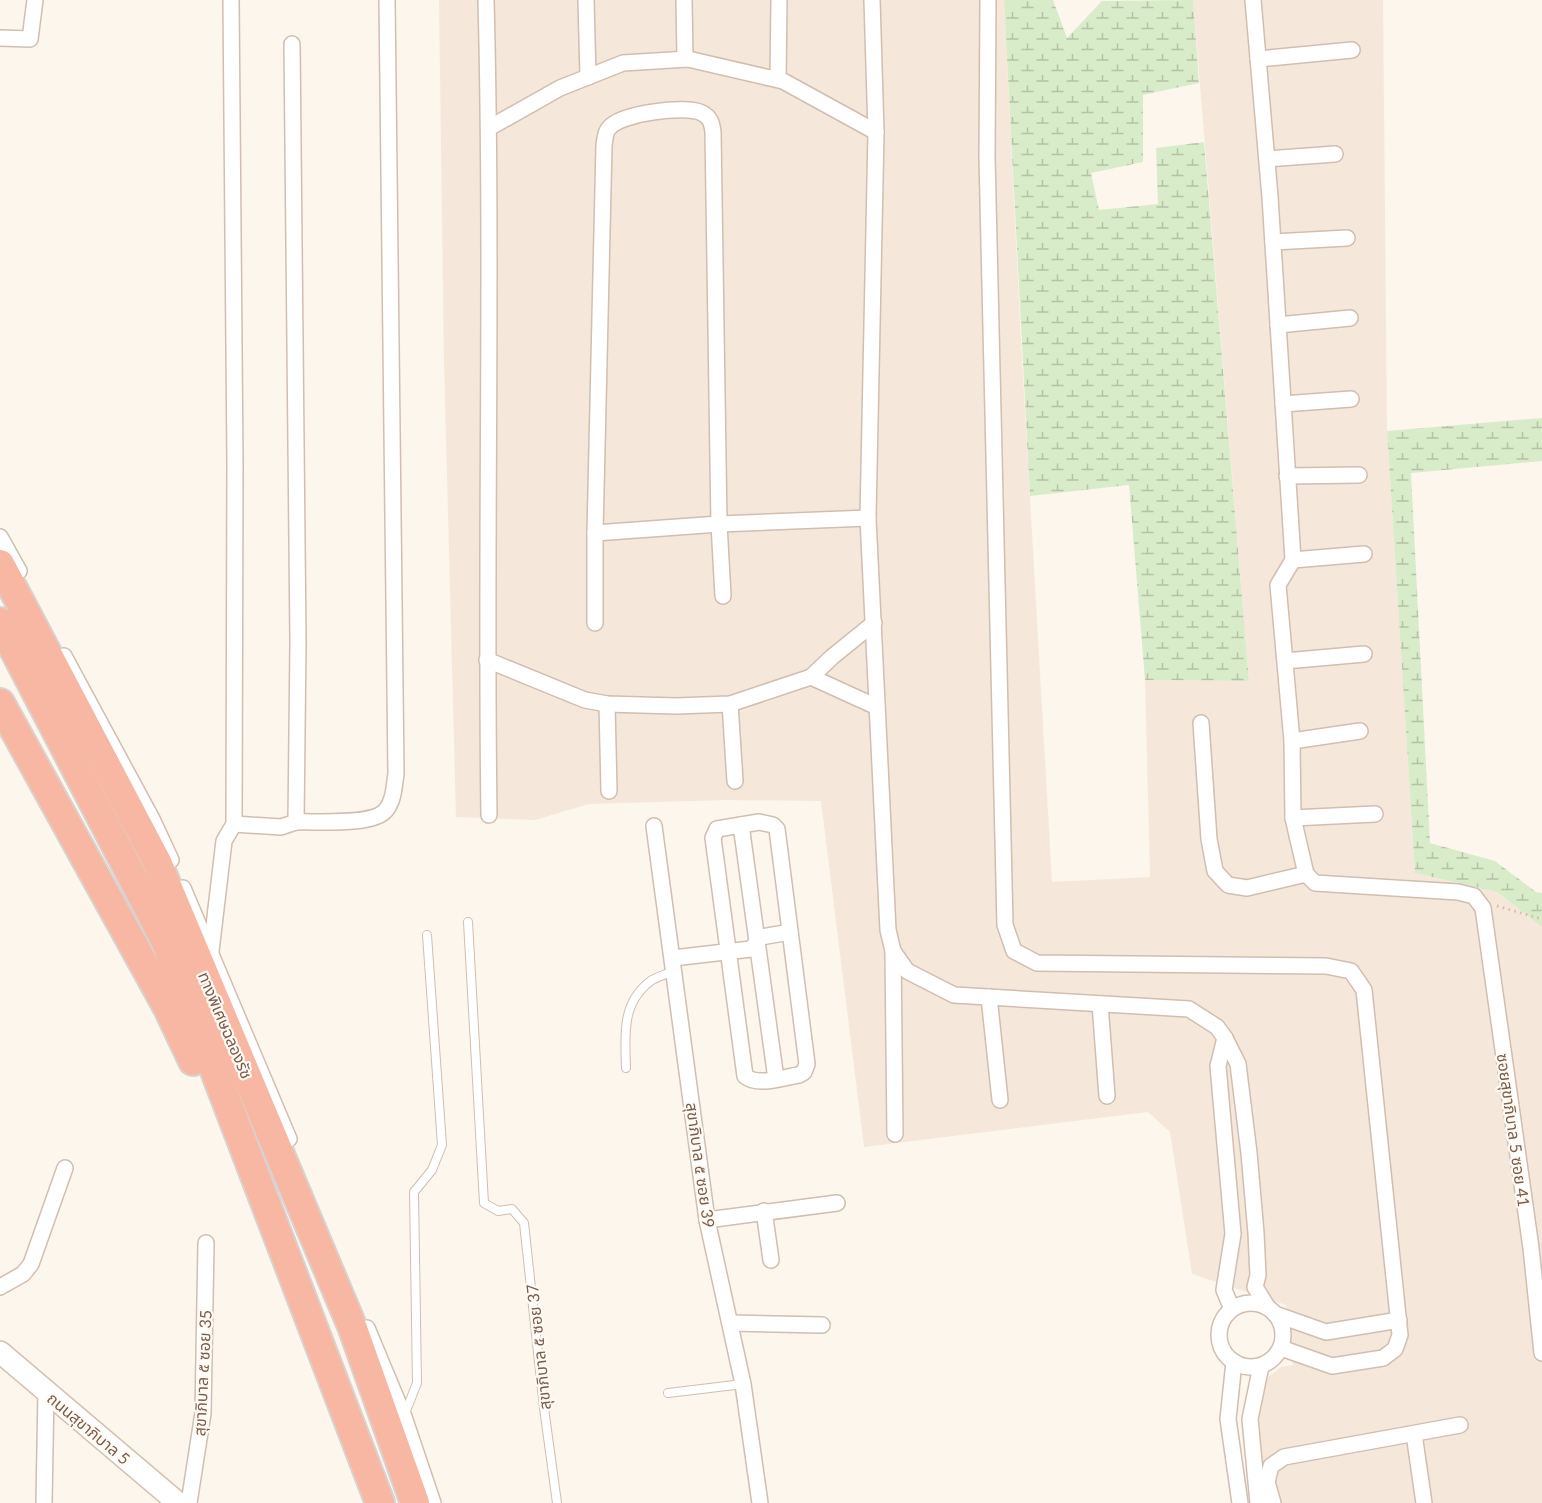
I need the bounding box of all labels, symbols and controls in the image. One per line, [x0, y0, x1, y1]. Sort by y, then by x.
street label: ทางพิเศษฉลองรัช [195, 969, 257, 1081]
street label: ซอยสุขาภิบาล 5 ซอย 41 [1493, 1052, 1534, 1208]
street label: สุขาภิบาล ๕ ซอย 39 [682, 1101, 719, 1229]
street label: สุขาภิบาล ๕ ซอย 37 [522, 1283, 555, 1411]
street label: สุขาภิบาล ๕ ซอย 35 [189, 1309, 216, 1437]
street label: ถนนสุขาภิบาล 5 [43, 1388, 134, 1469]

